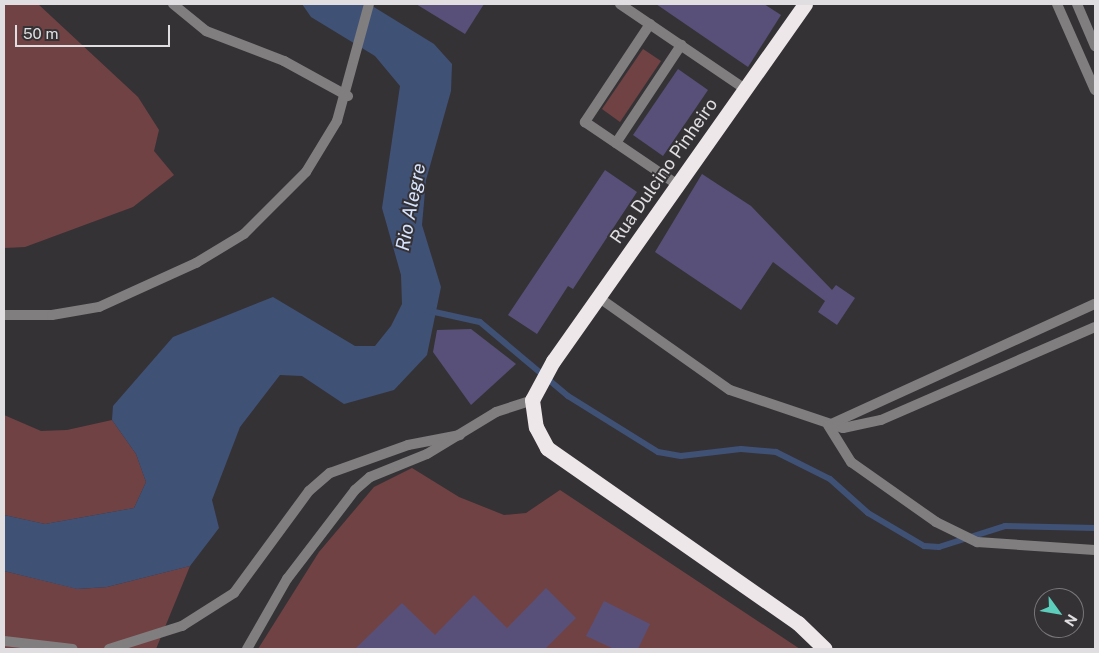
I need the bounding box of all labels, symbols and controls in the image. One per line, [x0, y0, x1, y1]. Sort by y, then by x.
scale bar [18, 15, 172, 47]
text: 50 m [23, 25, 58, 42]
street label: Rua Dulcino Pinheiro [606, 94, 722, 248]
water label: Rio Alegre [391, 161, 431, 253]
north arrow [1034, 588, 1084, 638]
text: N [1061, 612, 1081, 629]

